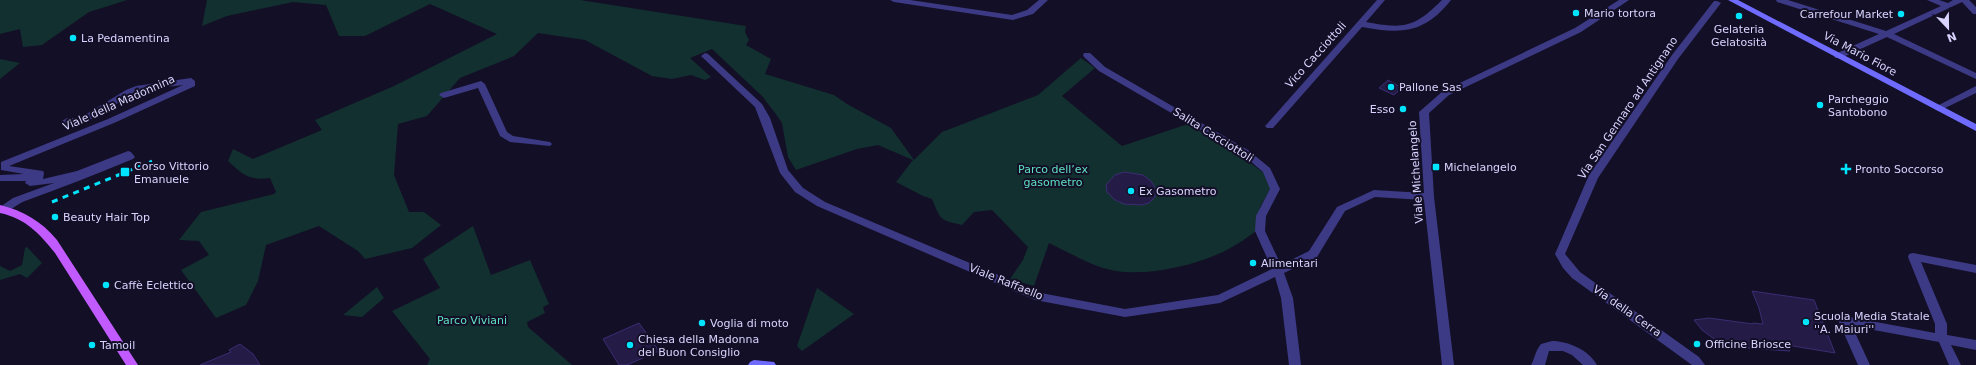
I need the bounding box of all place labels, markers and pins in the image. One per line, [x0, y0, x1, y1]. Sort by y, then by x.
place label: Mario tortora [1584, 7, 1656, 20]
marker: Mario tortora [1571, 8, 1581, 18]
place label: Carrefour Market [1800, 8, 1894, 21]
marker: Carrefour Market [1896, 9, 1906, 19]
marker: Gelateria Gelatosità [1734, 11, 1744, 21]
place label: Gelateria Gelatosità [1711, 23, 1767, 49]
place label: La Pedamentina [81, 32, 170, 45]
marker: La Pedamentina [68, 33, 78, 43]
place label: Pallone Sas [1399, 81, 1462, 94]
marker: Pallone Sas [1386, 82, 1396, 92]
place label: Parcheggio Santobono [1828, 93, 1889, 119]
marker: Parcheggio Santobono [1815, 100, 1825, 110]
place label: Esso [1370, 103, 1395, 116]
marker: Esso [1398, 104, 1408, 114]
place label: Corso Vittorio Emanuele [134, 160, 209, 186]
place label: Michelangelo [1444, 161, 1517, 174]
marker: Michelangelo [1431, 162, 1441, 172]
marker: Pronto Soccorso [1840, 163, 1852, 175]
place label: Pronto Soccorso [1855, 163, 1944, 176]
marker: Corso Vittorio Emanuele [119, 166, 131, 178]
place label: Ex Gasometro [1139, 185, 1217, 198]
marker: Ex Gasometro [1126, 186, 1136, 196]
place label: Beauty Hair Top [63, 211, 150, 224]
marker: Beauty Hair Top [50, 212, 60, 222]
place label: Alimentari [1261, 257, 1318, 270]
marker: Alimentari [1248, 258, 1258, 268]
place label: Caffè Eclettico [114, 279, 194, 292]
marker: Caffè Eclettico [101, 280, 111, 290]
place label: Scuola Media Statale ''A. Maiuri'' [1814, 310, 1930, 336]
place label: Voglia di moto [710, 317, 789, 330]
marker: Scuola Media Statale ''A. Maiuri'' [1801, 317, 1811, 327]
marker: Voglia di moto [697, 318, 707, 328]
place label: Chiesa della Madonna del Buon Consiglio [638, 333, 759, 359]
place label: Officine Briosce [1705, 338, 1791, 351]
place label: Tamoil [99, 339, 135, 352]
marker: Officine Briosce [1692, 339, 1702, 349]
marker: Tamoil [87, 340, 97, 350]
marker: Chiesa della Madonna del Buon Consiglio [625, 340, 635, 350]

